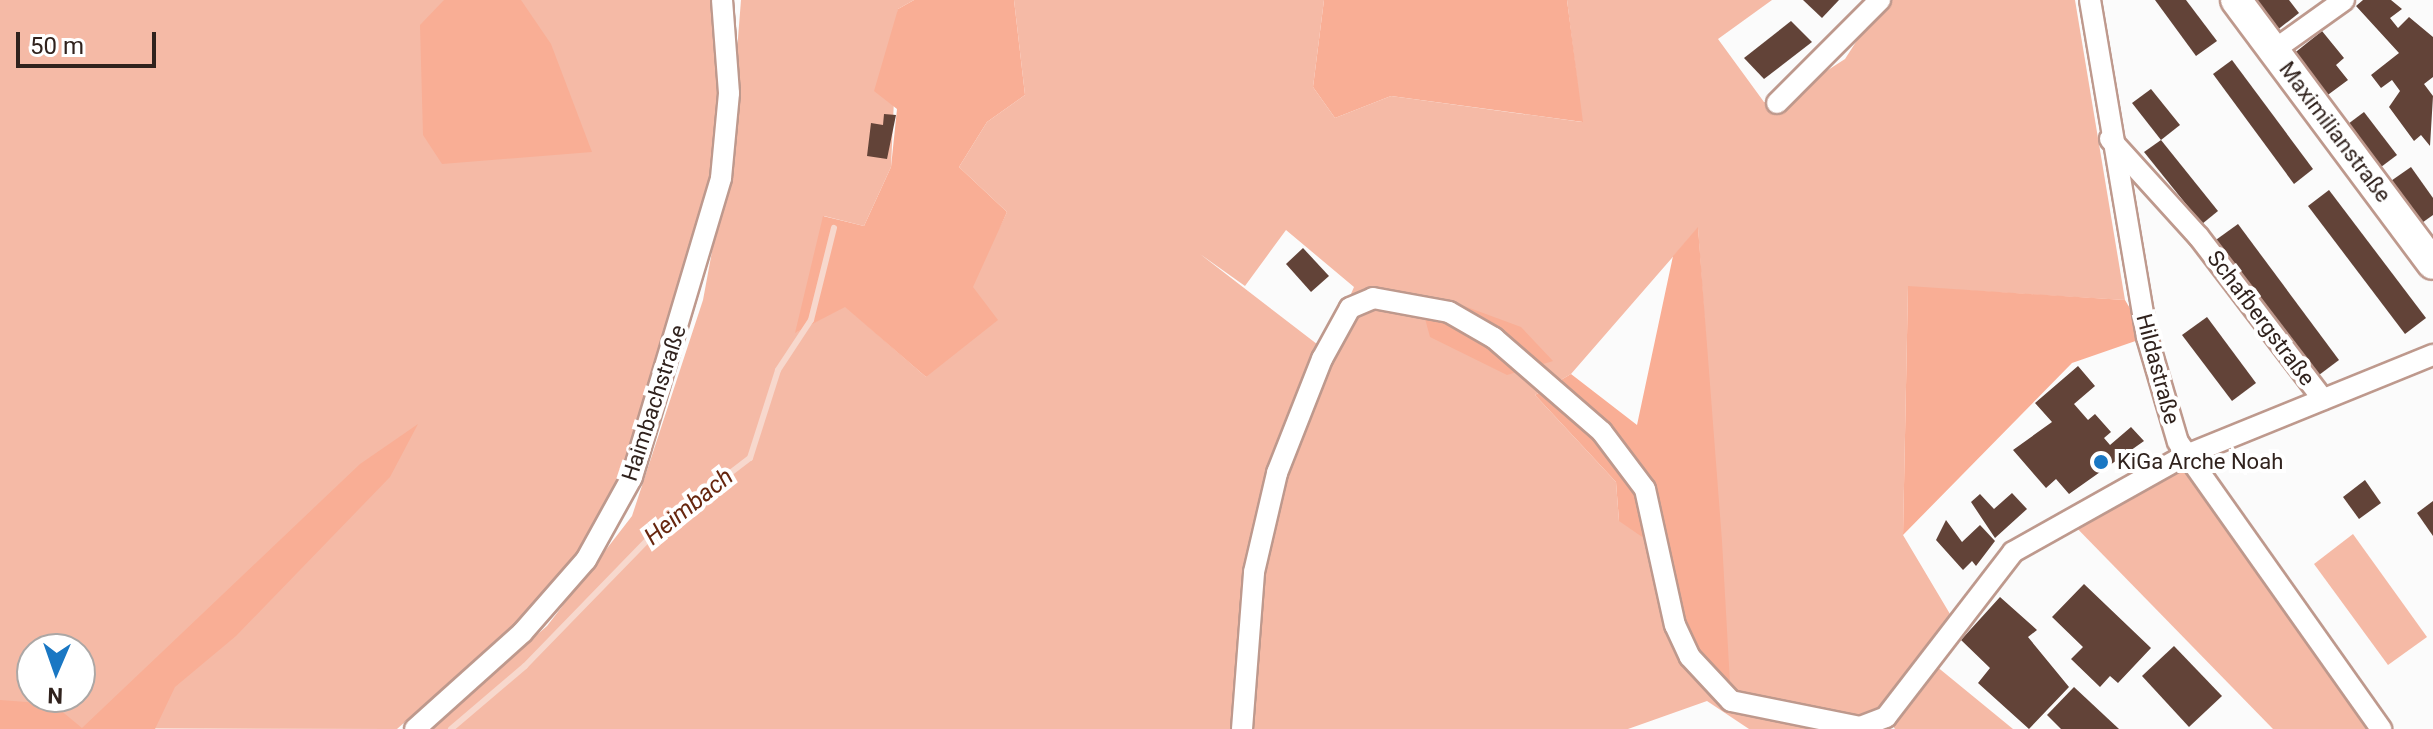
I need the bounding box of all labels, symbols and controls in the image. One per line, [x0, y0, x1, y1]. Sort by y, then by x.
scale bar [20, 16, 160, 66]
text: 50 m [30, 32, 84, 60]
street label: Maximilianstraße [2274, 56, 2396, 208]
street label: Schafbergstraße [2202, 245, 2320, 391]
street label: Hildastraße [2131, 311, 2185, 427]
street label: Haimbachstraße [616, 322, 692, 484]
place label: KiGa Arche Noah [2117, 449, 2283, 475]
marker: KiGa Arche Noah [2092, 453, 2110, 471]
water label: Heimbach [639, 463, 739, 551]
north arrow [16, 633, 96, 713]
text: N [47, 683, 63, 708]

